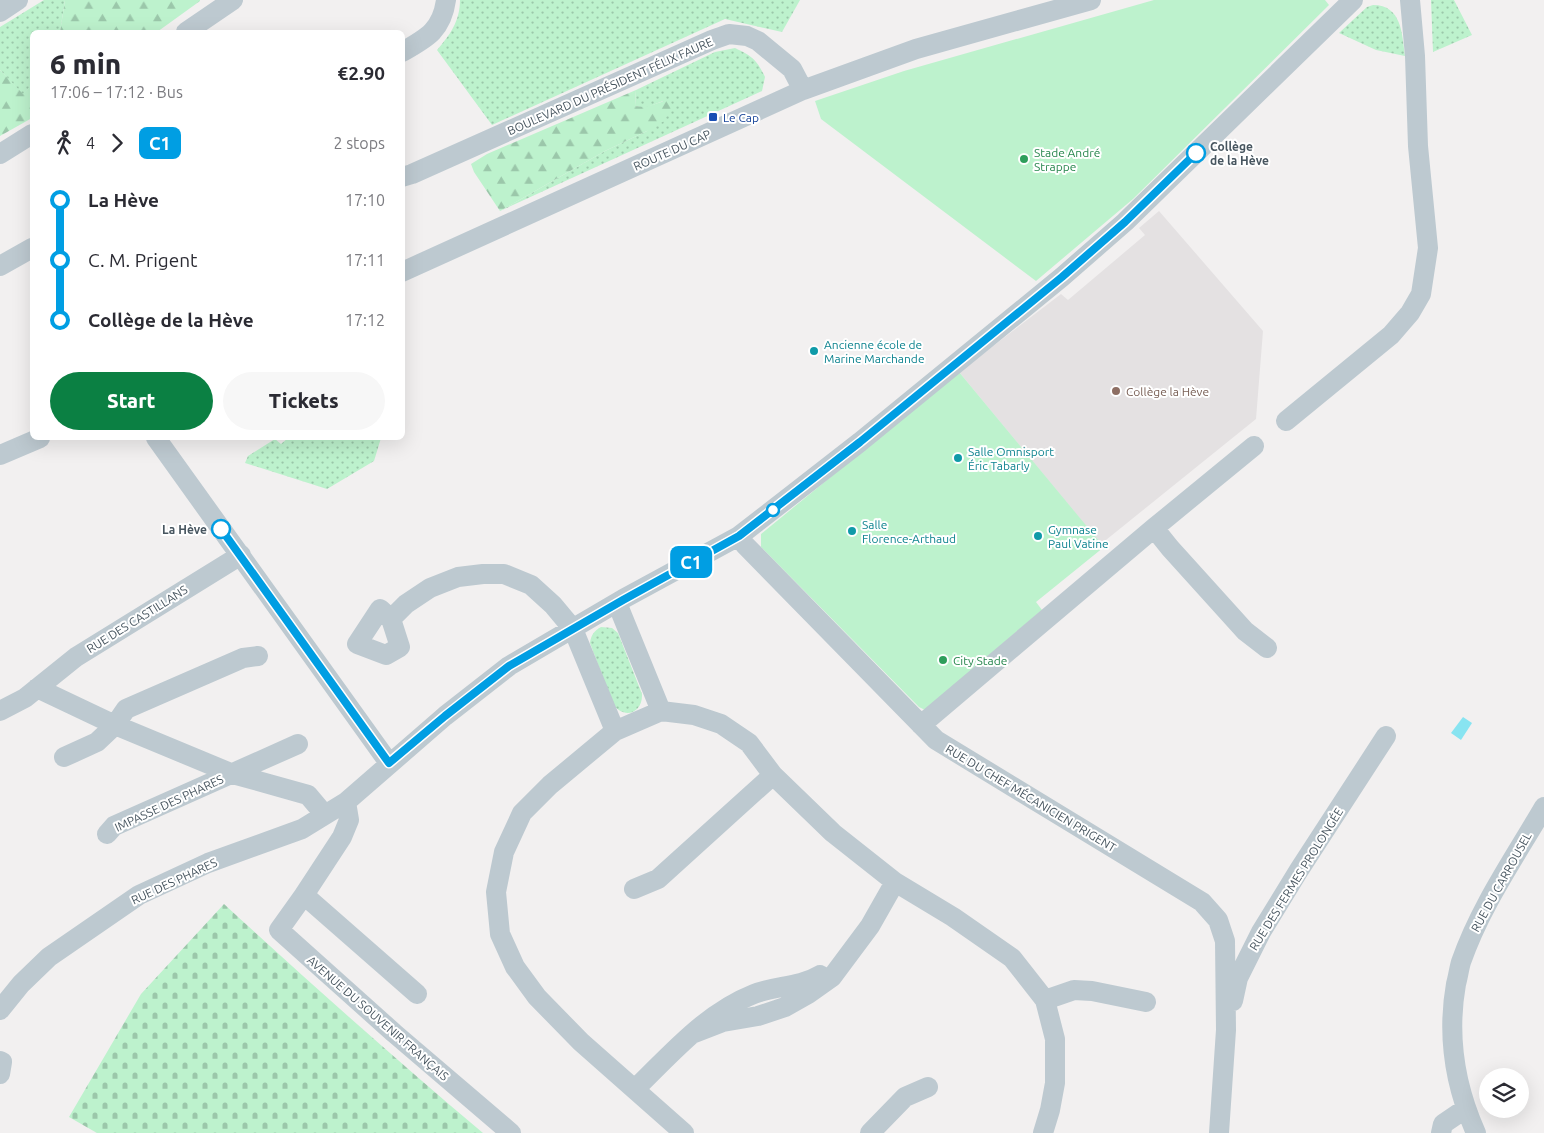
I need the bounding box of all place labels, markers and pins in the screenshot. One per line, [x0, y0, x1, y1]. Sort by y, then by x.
marker: Le Cap [707, 111, 719, 123]
place label: Le Cap [723, 111, 759, 124]
place label: Collège de la Hève [1210, 140, 1269, 167]
marker: Collège de la Hève [1186, 143, 1206, 163]
place label: Stade André Strappe [1034, 146, 1100, 173]
marker: Stade André Strappe [1018, 153, 1030, 165]
place label: Ancienne école de Marine Marchande [824, 338, 925, 365]
marker: Ancienne école de Marine Marchande [808, 345, 820, 357]
marker: Collège la Hève [1110, 385, 1122, 397]
place label: Collège la Hève [1126, 385, 1209, 398]
place label: Salle Omnisport Éric Tabarly [968, 445, 1054, 472]
marker: Salle Omnisport Éric Tabarly [952, 452, 964, 464]
unlabelled marker [766, 503, 780, 517]
place label: Salle Florence-Arthaud [862, 518, 956, 545]
marker: La Hève [211, 519, 231, 539]
place label: La Hève [162, 523, 207, 536]
place label: Gymnase Paul Vatine [1048, 523, 1109, 550]
marker: Salle Florence-Arthaud [846, 525, 858, 537]
marker: Gymnase Paul Vatine [1032, 530, 1044, 542]
marker: City Stade [937, 654, 949, 666]
place label: City Stade [953, 654, 1007, 667]

